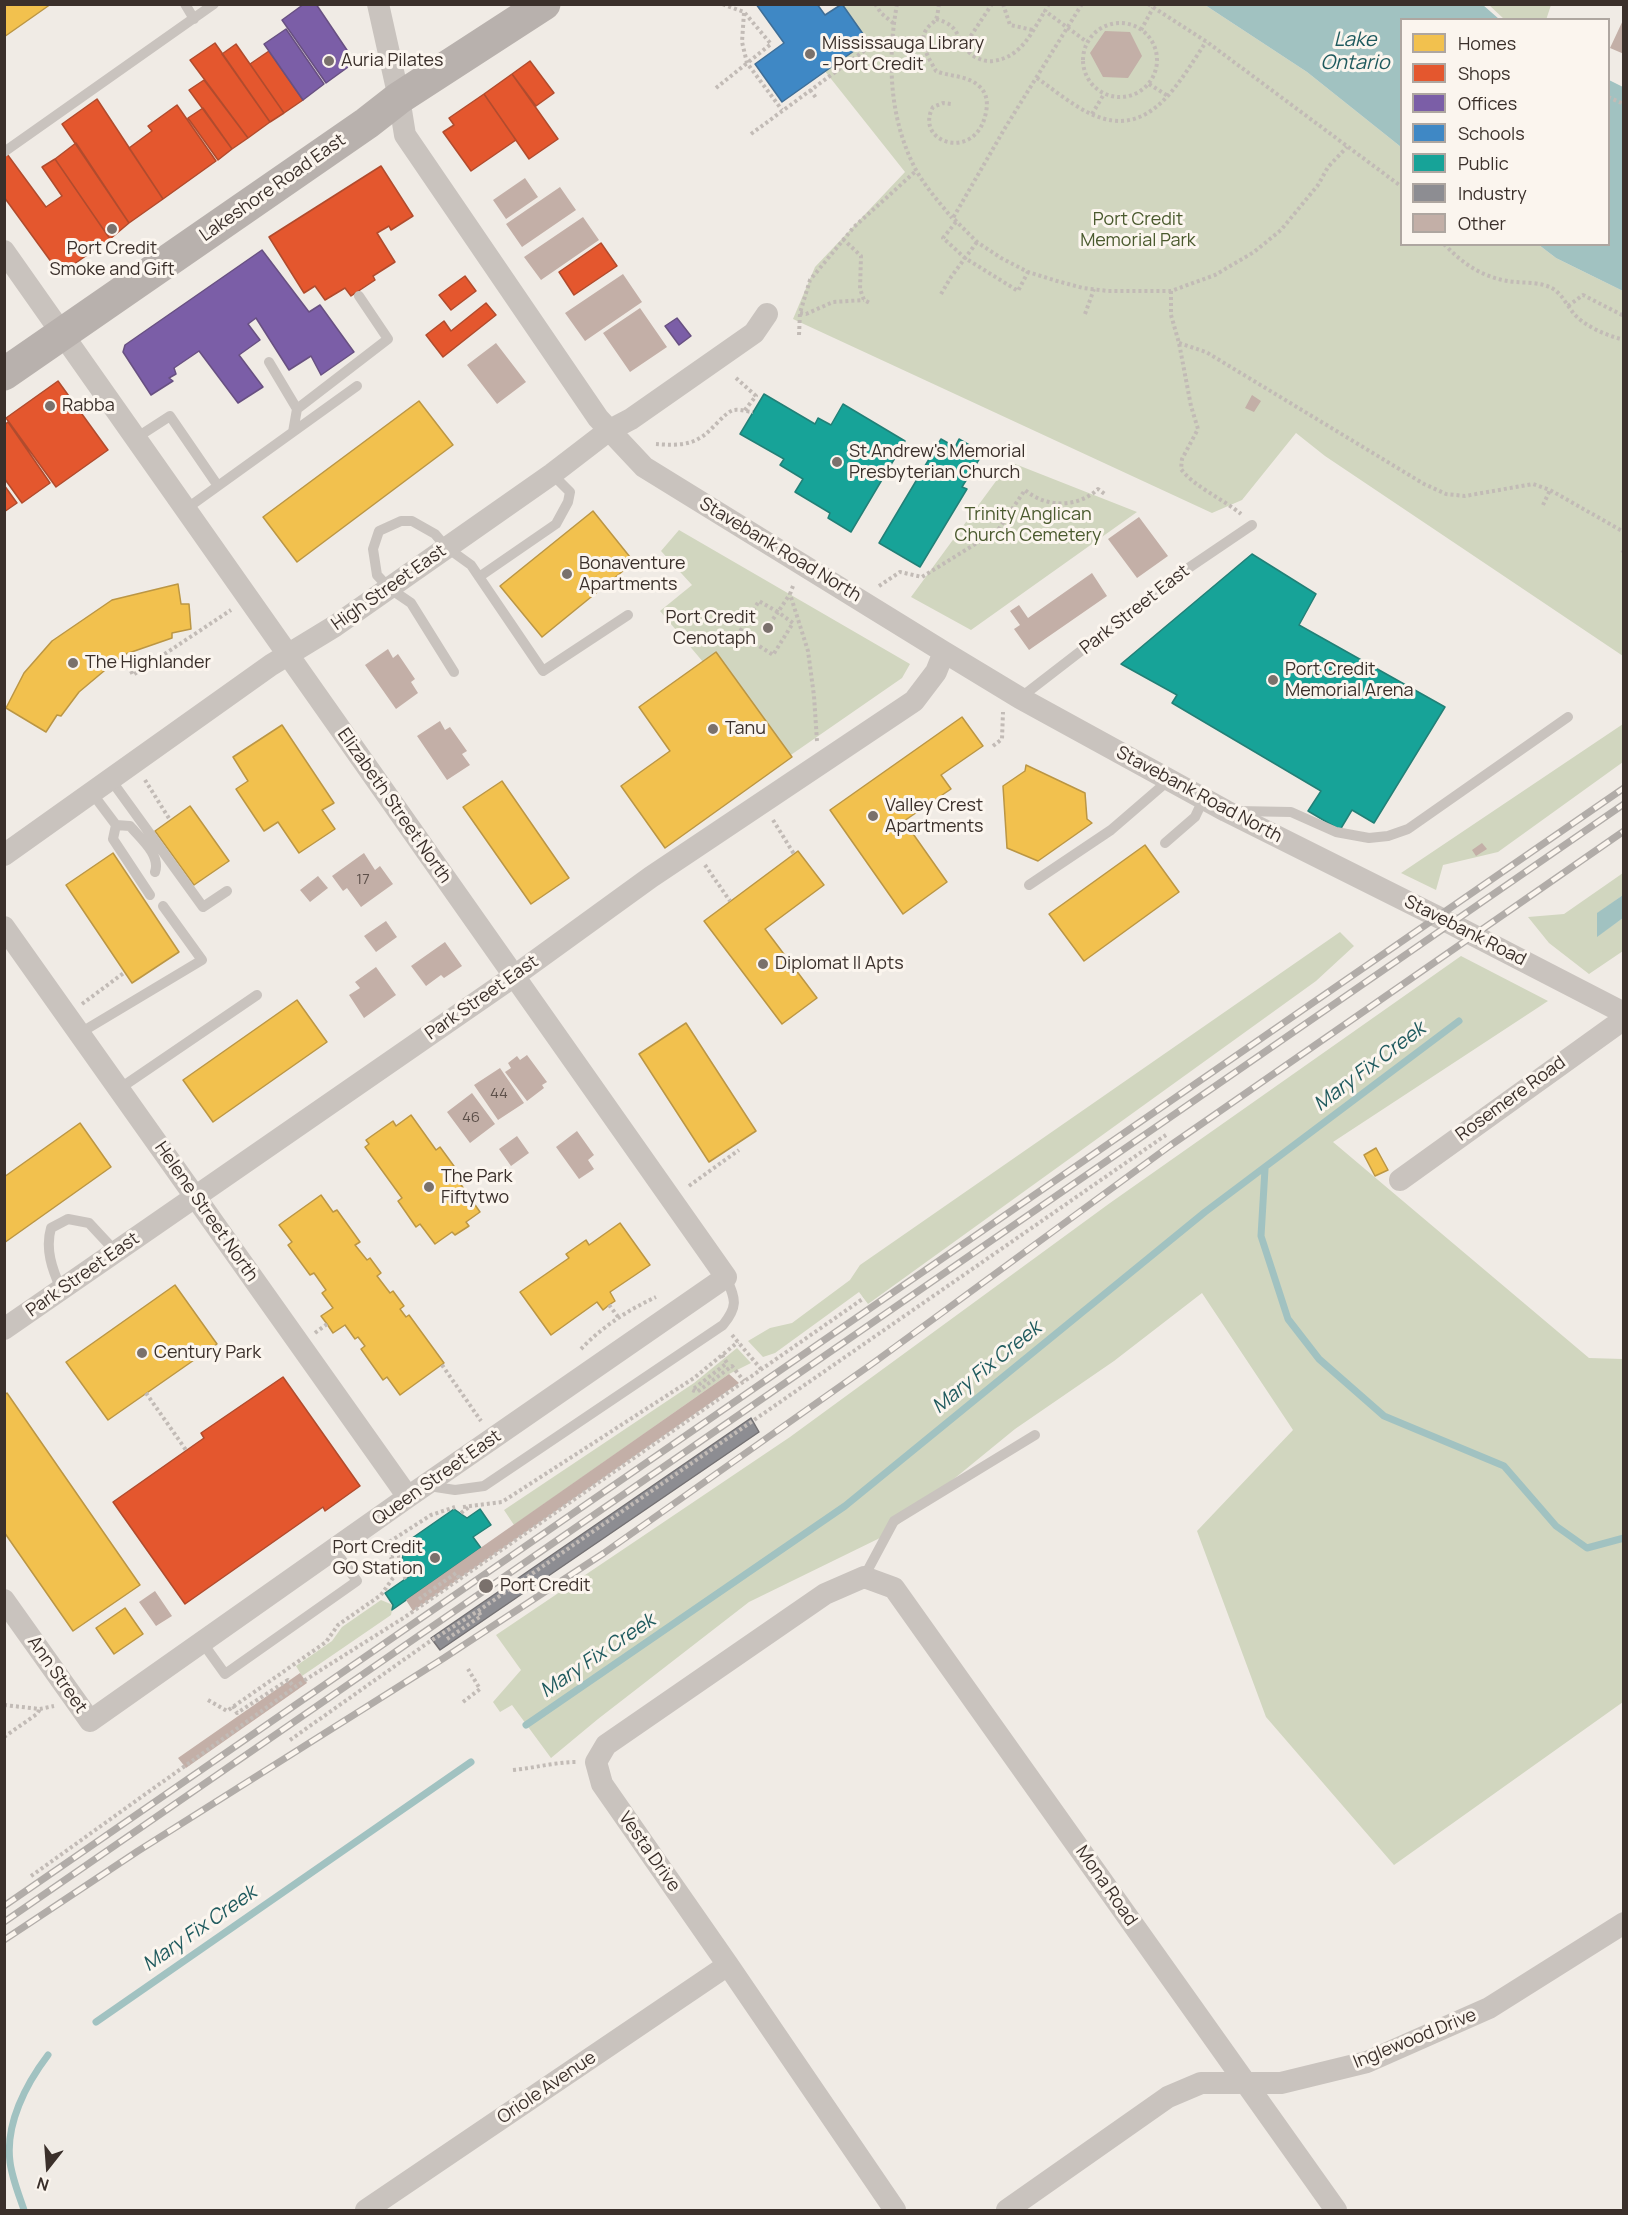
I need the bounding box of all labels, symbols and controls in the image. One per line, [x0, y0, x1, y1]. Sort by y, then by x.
legend [1400, 18, 1610, 246]
water label: Lake Ontario [1320, 28, 1390, 75]
text: Homes [1458, 31, 1516, 55]
place label: Mississauga Library - Port Credit [822, 33, 984, 76]
marker: Mississauga Library - Port Credit [803, 47, 817, 61]
place label: Auria Pilates [341, 50, 443, 72]
marker: Auria Pilates [322, 54, 336, 68]
text: Shops [1458, 61, 1510, 85]
text: Offices [1458, 91, 1517, 115]
text: Schools [1458, 121, 1525, 145]
street label: Lakeshore Road East [196, 130, 350, 246]
text: Public [1458, 151, 1509, 175]
text: Industry [1458, 181, 1527, 205]
park label: Port Credit Memorial Park [1080, 209, 1196, 252]
text: Other [1458, 211, 1506, 235]
marker: Port Credit Smoke and Gift [105, 222, 119, 236]
place label: Port Credit Smoke and Gift [49, 238, 175, 280]
place label: Rabba [62, 395, 115, 417]
marker: Rabba [43, 399, 57, 413]
place label: St Andrew's Memorial Presbyterian Church [849, 441, 1025, 484]
marker: St Andrew's Memorial Presbyterian Church [830, 455, 844, 469]
street label: Stavebank Road North [695, 493, 865, 607]
park label: Trinity Anglican Church Cemetery [955, 504, 1101, 546]
street label: High Street East [328, 540, 450, 636]
place label: Bonaventure Apartments [579, 553, 685, 596]
street label: Park Street East [1076, 561, 1194, 659]
marker: Bonaventure Apartments [560, 567, 574, 581]
place label: Port Credit Cenotaph [665, 607, 756, 650]
marker: Port Credit Cenotaph [761, 621, 775, 635]
place label: The Highlander [85, 652, 211, 674]
marker: The Highlander [66, 656, 80, 670]
place label: Port Credit Memorial Arena [1285, 659, 1413, 702]
marker: Port Credit Memorial Arena [1266, 673, 1280, 687]
place label: Tanu [725, 718, 766, 740]
marker: Tanu [706, 722, 720, 736]
street label: Elizabeth Street North [332, 724, 456, 888]
street label: Stavebank Road North [1112, 742, 1286, 848]
place label: Valley Crest Apartments [885, 795, 984, 838]
marker: Valley Crest Apartments [866, 809, 880, 823]
house number: 17 [356, 871, 370, 889]
street label: Stavebank Road [1400, 891, 1530, 971]
street label: Park Street East [421, 951, 543, 1045]
place label: Diplomat II Apts [775, 953, 904, 975]
marker: Diplomat II Apts [756, 957, 770, 971]
water label: Mary Fix Creek [1309, 1017, 1431, 1117]
street label: Rosemere Road [1452, 1052, 1570, 1146]
house number: 44 [490, 1085, 508, 1103]
house number: 46 [462, 1109, 480, 1127]
street label: Helene Street North [150, 1138, 262, 1286]
place label: The Park Fiftytwo [441, 1166, 512, 1208]
marker: The Park Fiftytwo [422, 1180, 436, 1194]
street label: Park Street East [22, 1228, 144, 1322]
water label: Mary Fix Creek [928, 1317, 1046, 1419]
place label: Century Park [154, 1342, 261, 1364]
marker: Century Park [135, 1346, 149, 1360]
street label: Queen Street East [368, 1426, 506, 1530]
place label: Port Credit GO Station [332, 1537, 423, 1580]
marker: Port Credit GO Station [428, 1551, 442, 1565]
place label: Port Credit [500, 1575, 591, 1597]
marker: Port Credit [477, 1577, 495, 1595]
water label: Mary Fix Creek [536, 1609, 660, 1703]
street label: Ann Street [23, 1632, 91, 1718]
street label: Vesta Drive [614, 1808, 684, 1896]
street label: Mona Road [1071, 1842, 1141, 1930]
water label: Mary Fix Creek [138, 1881, 262, 1977]
street label: Inglewood Drive [1350, 2004, 1480, 2074]
street label: Oriole Avenue [494, 2047, 600, 2129]
north arrow [18, 2137, 78, 2197]
text: N [34, 2172, 51, 2196]

